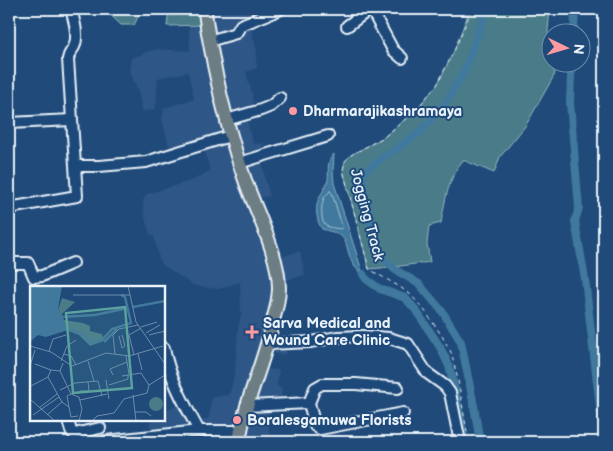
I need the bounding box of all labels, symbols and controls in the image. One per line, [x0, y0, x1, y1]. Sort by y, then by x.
north arrow [540, 22, 590, 72]
text: N [570, 43, 587, 55]
place label: Dharmarajikashramaya [303, 102, 462, 121]
marker: Dharmarajikashramaya [287, 105, 299, 117]
street label: Jogging Track [346, 167, 389, 264]
inset map [30, 286, 165, 421]
place label: Sarva Medical and Wound Care Clinic [263, 314, 391, 350]
marker: Sarva Medical and Wound Care Clinic [245, 325, 259, 339]
place label: Boralesgamuwa Florists [247, 411, 412, 430]
marker: Boralesgamuwa Florists [231, 414, 243, 426]

